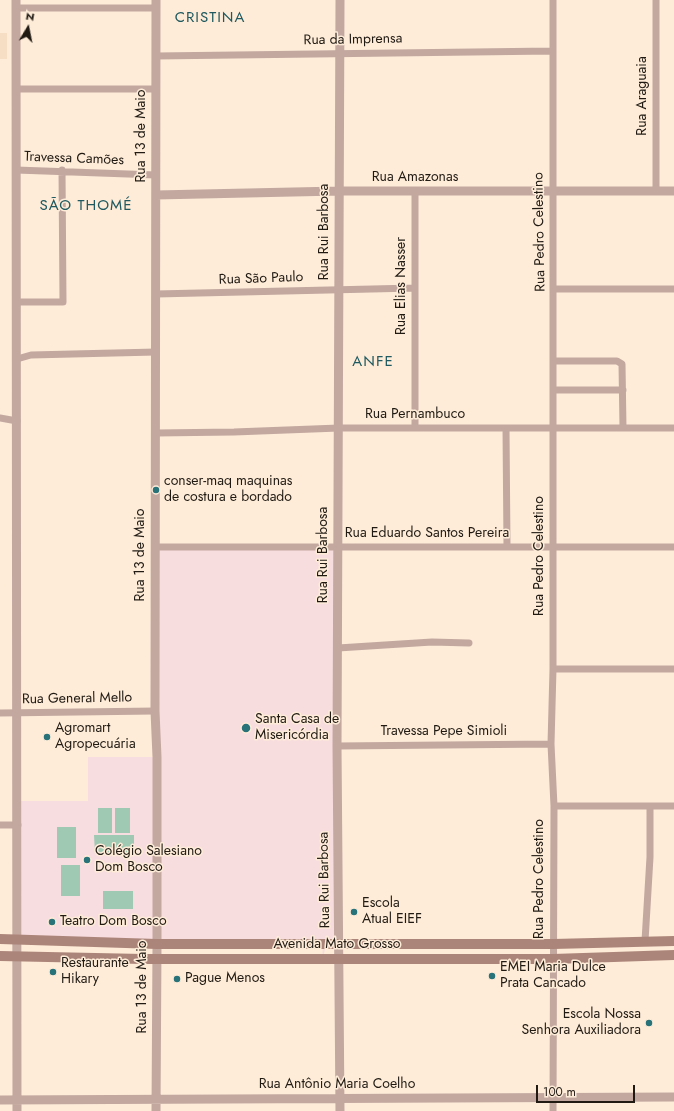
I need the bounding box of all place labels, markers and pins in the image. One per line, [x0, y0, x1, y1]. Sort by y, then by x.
place label: conser-maq maquinas de costura e bordado [164, 474, 292, 506]
marker: conser-maq maquinas de costura e bordado [151, 485, 161, 495]
place label: Santa Casa de Misericórdia [255, 712, 339, 744]
place label: Agromart Agropecuária [55, 721, 136, 754]
marker: Santa Casa de Misericórdia [240, 722, 252, 734]
marker: Agromart Agropecuária [42, 732, 52, 742]
place label: Colégio Salesiano Dom Bosco [95, 844, 202, 876]
marker: Colégio Salesiano Dom Bosco [82, 855, 92, 865]
place label: Escola Atual EIEF [362, 896, 422, 928]
marker: Escola Atual EIEF [349, 907, 359, 917]
place label: Teatro Dom Bosco [60, 914, 167, 930]
marker: Teatro Dom Bosco [47, 917, 57, 927]
place label: Restaurante Hikary [61, 956, 129, 988]
place label: EMEI Maria Dulce Prata Cancado [500, 960, 606, 992]
marker: Restaurante Hikary [48, 967, 58, 977]
place label: Pague Menos [185, 971, 265, 987]
marker: EMEI Maria Dulce Prata Cancado [487, 971, 497, 981]
marker: Pague Menos [172, 974, 182, 984]
place label: Escola Nossa Senhora Auxiliadora [521, 1007, 641, 1040]
marker: Escola Nossa Senhora Auxiliadora [644, 1018, 654, 1028]

